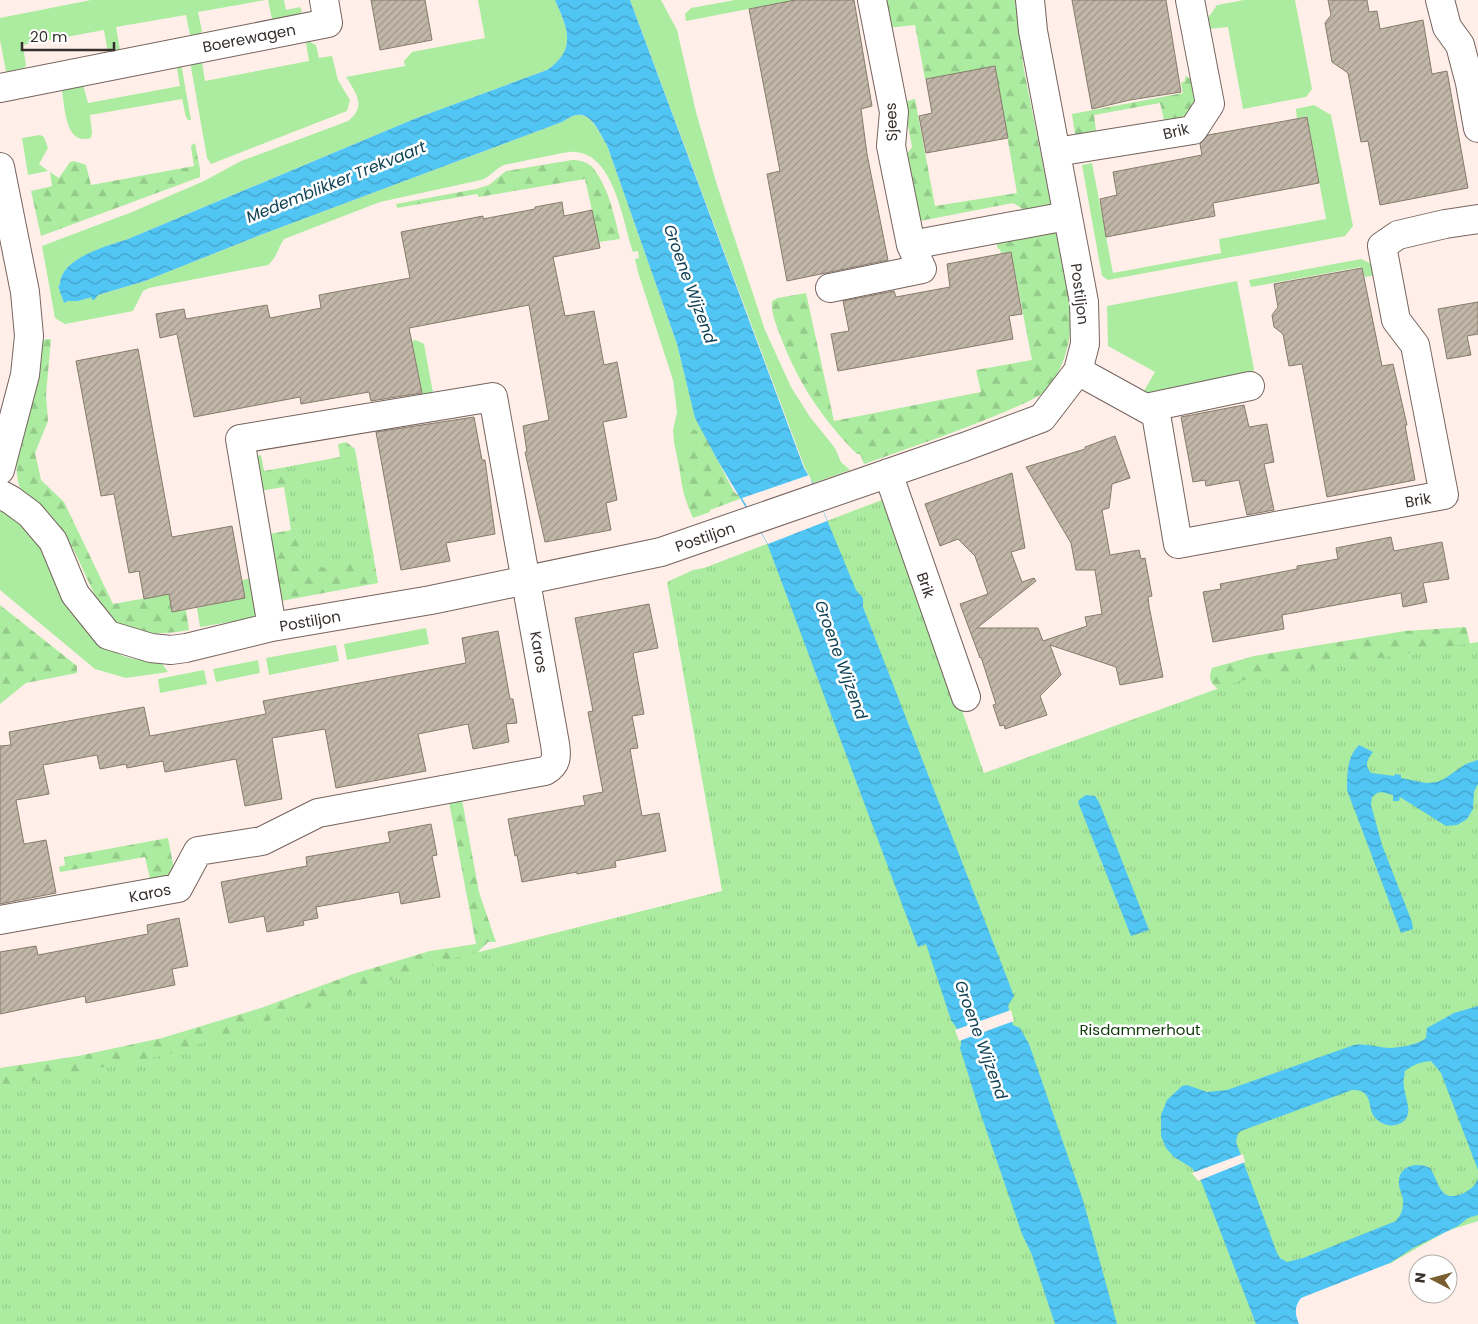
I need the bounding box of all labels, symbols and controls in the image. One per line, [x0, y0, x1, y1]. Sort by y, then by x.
street label: Boerewagen [201, 19, 297, 57]
scale bar [22, 20, 115, 52]
text: 20 m [30, 26, 68, 47]
street label: Sjees [880, 102, 902, 142]
street label: Brik [1161, 118, 1192, 144]
water label: Medemblikker Trekvaart [243, 135, 430, 229]
water label: Groene Wijzend [658, 221, 722, 347]
street label: Postiljon [1066, 262, 1094, 326]
street label: Brik [1403, 487, 1433, 513]
street label: Postiljon [672, 517, 738, 557]
street label: Brik [912, 569, 940, 601]
water label: Groene Wijzend [809, 597, 873, 723]
street label: Postiljon [278, 605, 342, 637]
street label: Karos [525, 629, 553, 675]
street label: Karos [127, 879, 173, 907]
water label: Groene Wijzend [949, 977, 1013, 1103]
park label: Risdammerhout [1080, 1019, 1200, 1040]
north arrow [1408, 1254, 1458, 1304]
text: N [1410, 1271, 1431, 1284]

